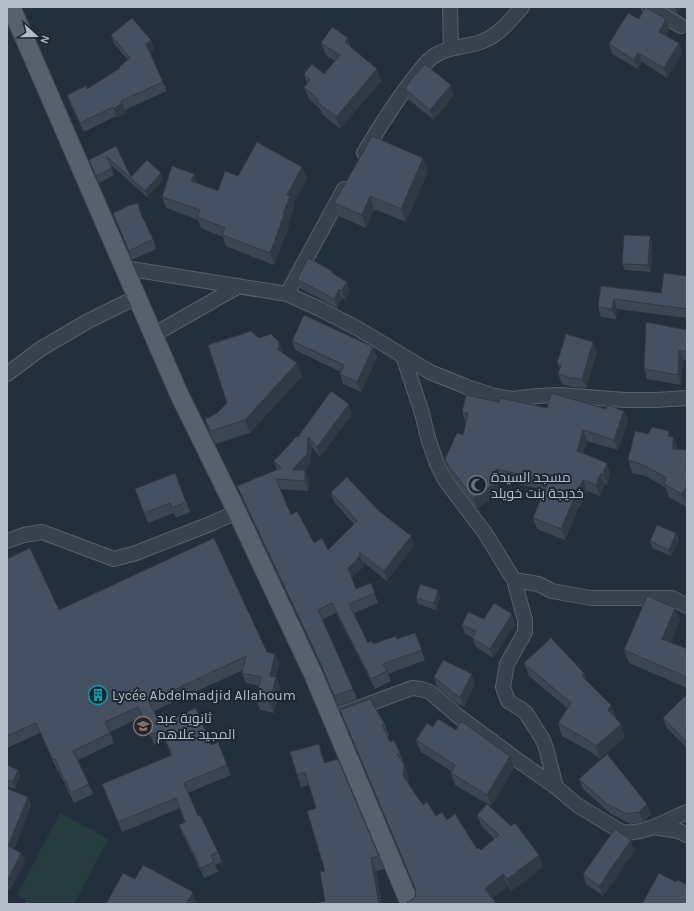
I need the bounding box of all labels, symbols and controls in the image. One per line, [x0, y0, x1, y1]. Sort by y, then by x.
north arrow [16, 16, 56, 56]
text: N [37, 33, 52, 45]
place label: مسجد السيدة خديجة بنت خويلد [491, 469, 584, 502]
mosque icon: مسجد السيدة خديجة بنت خويلد [466, 474, 488, 496]
building icon: Lycée Abdelmadjid Allahoum [87, 684, 109, 706]
place label: Lycée Abdelmadjid Allahoum [112, 687, 296, 704]
place label: ثانوية عبد المجيد علاهم [157, 710, 236, 744]
school or university icon: ثانوية عبد المجيد علاهم [132, 715, 154, 737]

